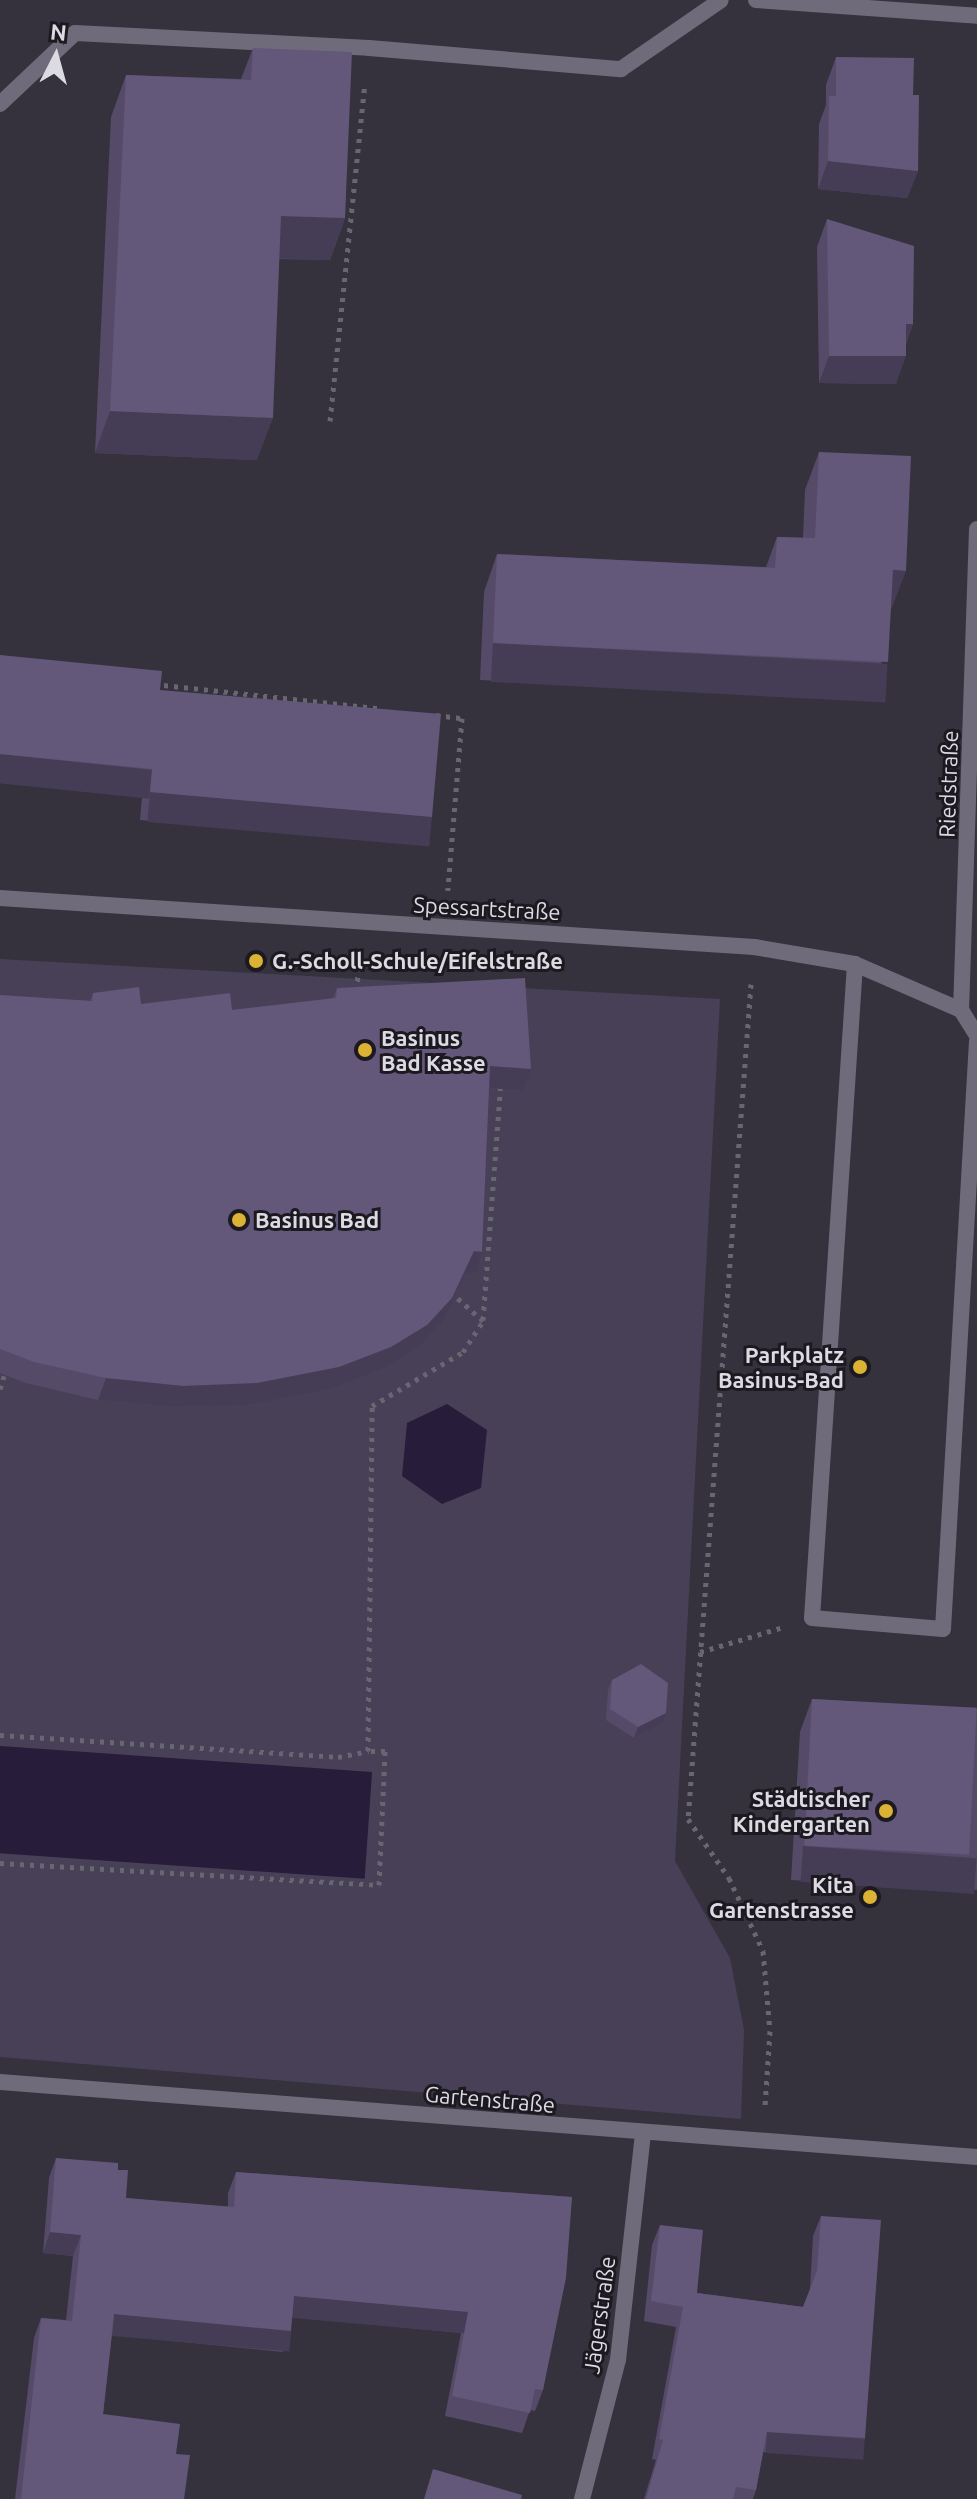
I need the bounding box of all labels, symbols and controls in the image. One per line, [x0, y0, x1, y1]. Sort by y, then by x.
north arrow [16, 16, 96, 96]
text: N [49, 18, 68, 45]
street label: Riedstraße [933, 730, 963, 838]
street label: Spessartstraße [413, 891, 561, 925]
place label: G.-Scholl-Schule/Eifelstraße [272, 948, 563, 974]
marker: G.-Scholl-Schule/Eifelstraße [247, 952, 265, 970]
place label: Basinus Bad Kasse [381, 1024, 486, 1076]
marker: Basinus Bad Kasse [356, 1041, 374, 1059]
place label: Basinus Bad [255, 1207, 379, 1233]
marker: Basinus Bad [230, 1211, 248, 1229]
place label: Parkplatz Basinus-Bad [718, 1341, 844, 1392]
marker: Parkplatz Basinus-Bad [851, 1358, 869, 1376]
place label: Städtischer Kindergarten [733, 1785, 870, 1836]
marker: Städtischer Kindergarten [877, 1802, 895, 1820]
place label: Kita Gartenstrasse [709, 1871, 854, 1922]
marker: Kita Gartenstrasse [861, 1888, 879, 1906]
street label: Gartenstraße [424, 2080, 556, 2118]
street label: Jägerstraße [578, 2254, 620, 2376]

